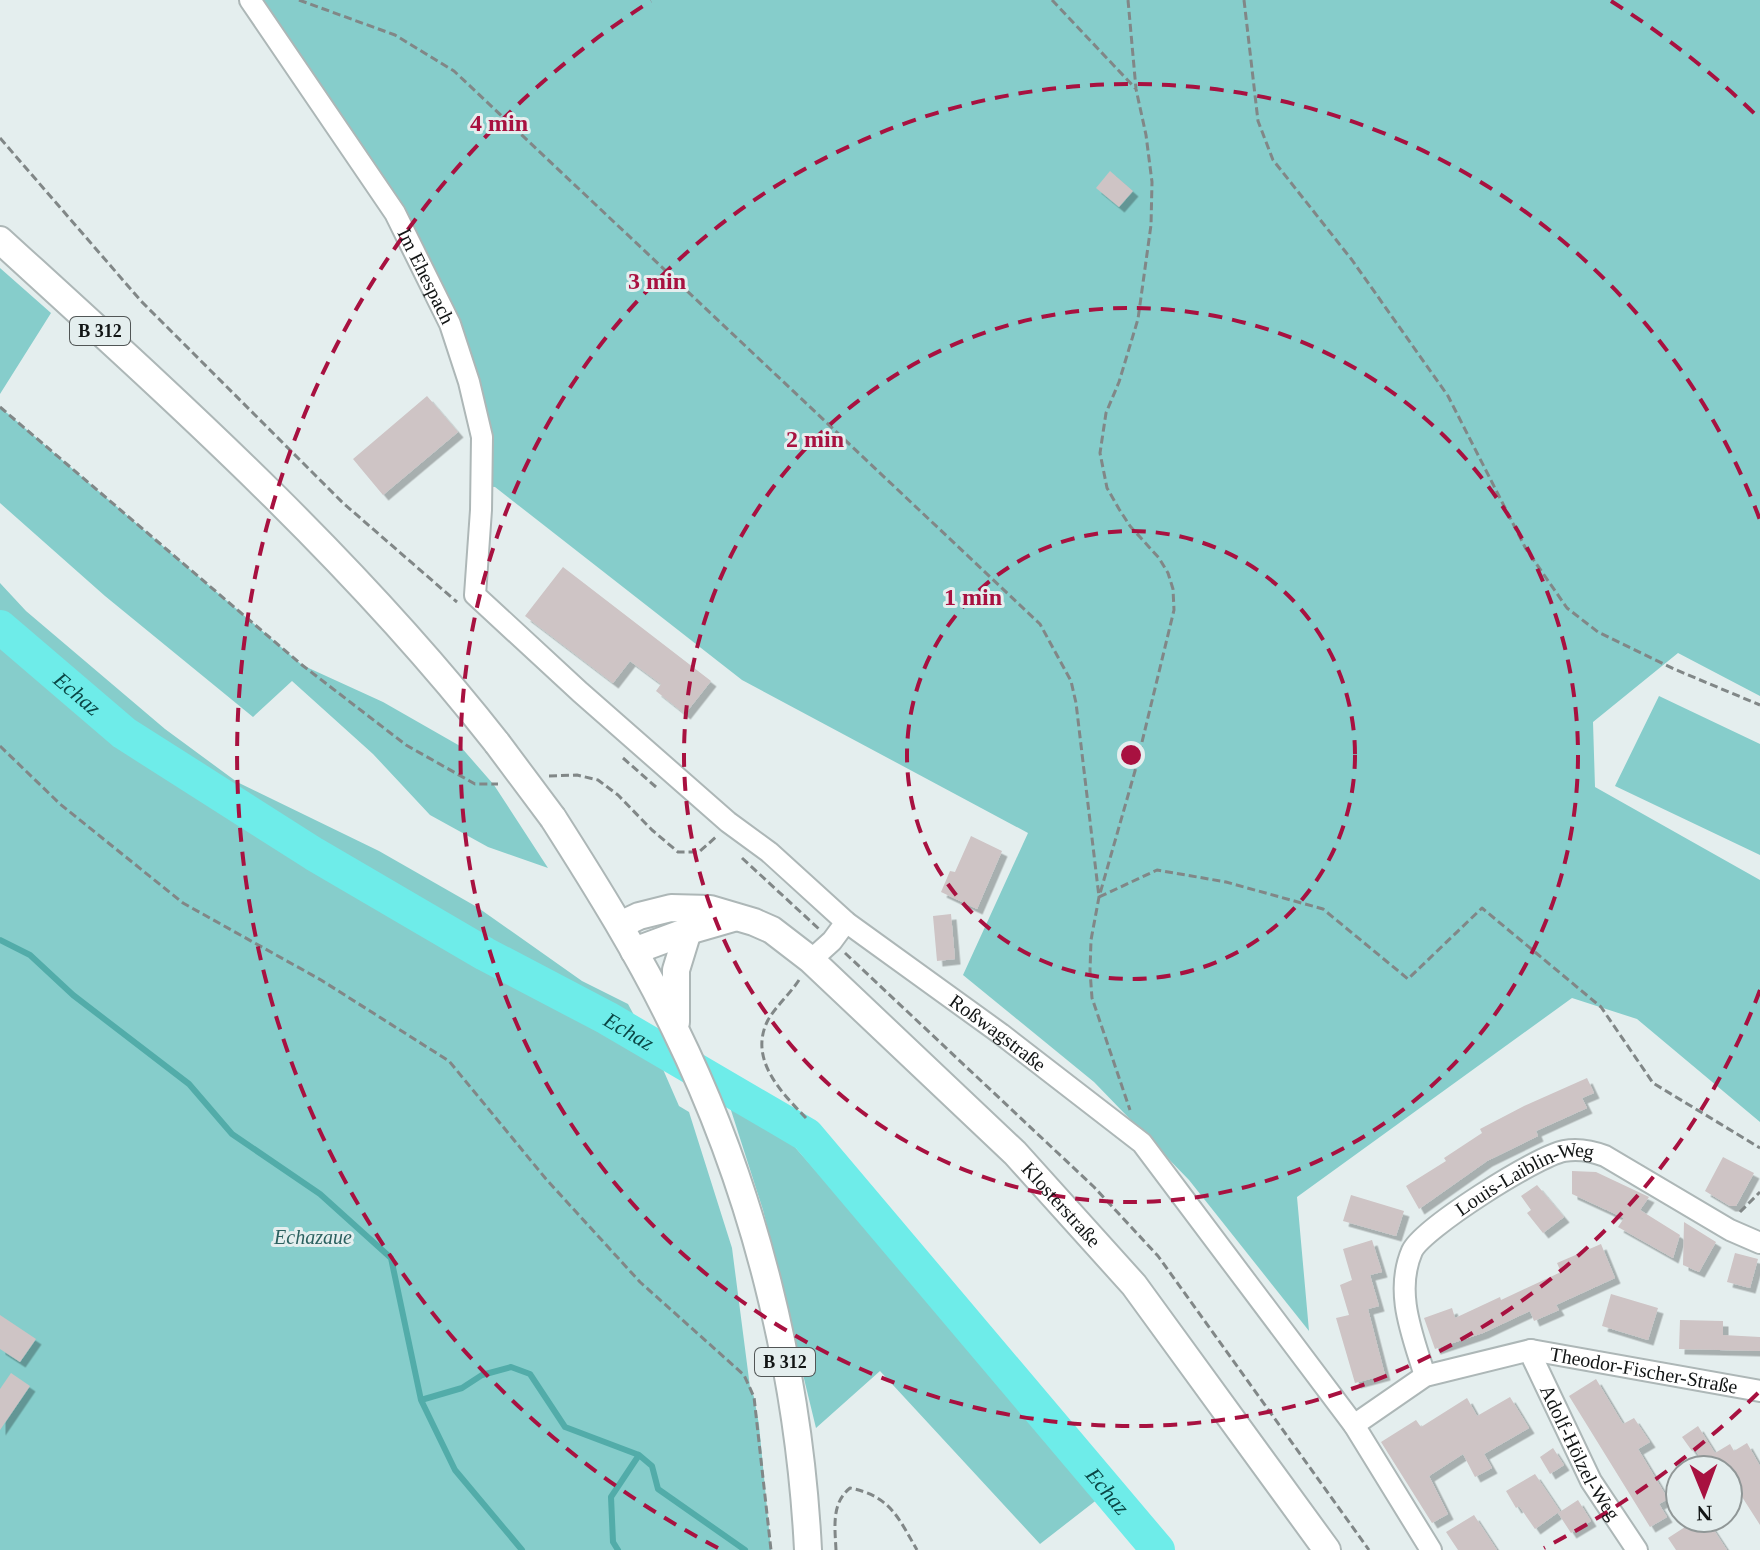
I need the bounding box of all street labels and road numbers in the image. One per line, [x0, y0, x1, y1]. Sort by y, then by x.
street label: Im Ehespach [393, 225, 459, 327]
road number: B 312 [70, 317, 130, 345]
street label: Roßwagstraße [945, 990, 1050, 1076]
street label: Louis-Laiblin-Weg [1451, 1138, 1596, 1220]
street label: Klosterstraße [1018, 1158, 1105, 1252]
street label: Theodor-Fischer-Straße [1548, 1343, 1740, 1398]
road number: B 312 [755, 1348, 815, 1376]
street label: Adolf-Hölzel-Weg [1536, 1381, 1625, 1525]

